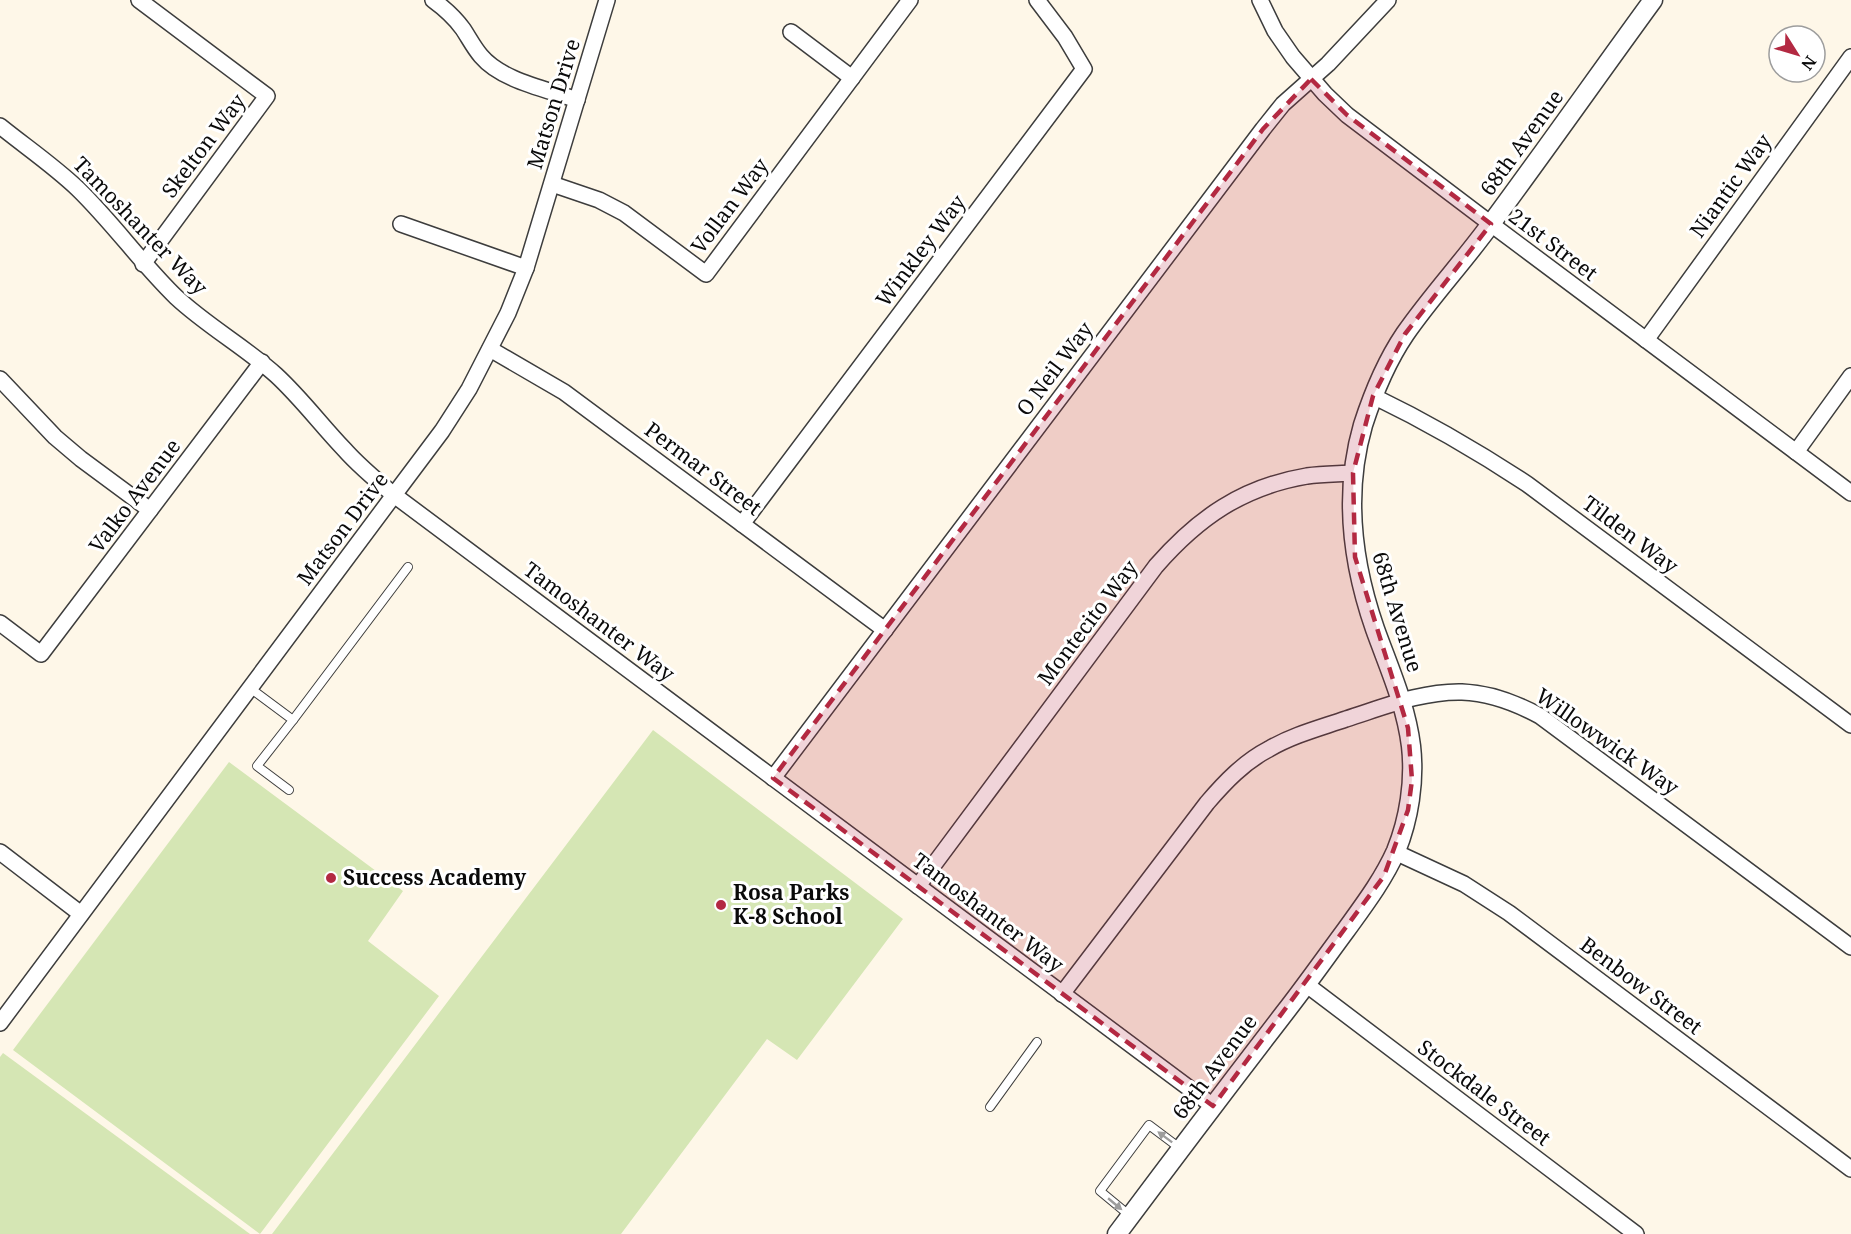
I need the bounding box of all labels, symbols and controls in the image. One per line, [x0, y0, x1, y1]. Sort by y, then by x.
north arrow [1767, 24, 1827, 84]
street label: Matson Drive [520, 35, 586, 172]
text: N [1796, 51, 1822, 75]
street label: 68th Avenue [1473, 84, 1569, 201]
street label: Skelton Way [155, 88, 252, 203]
street label: Niantic Way [1683, 128, 1777, 243]
street label: Tamoshanter Way [67, 150, 214, 301]
street label: Vollan Way [684, 152, 774, 259]
street label: Winkley Way [869, 189, 972, 312]
street label: 21st Street [1503, 202, 1604, 287]
street label: O Neil Way [1010, 316, 1099, 421]
street label: Permar Street [640, 415, 768, 521]
street label: Valko Avenue [82, 433, 186, 558]
street label: Matson Drive [290, 466, 394, 591]
street label: Tilden Way [1577, 489, 1684, 579]
street label: 68th Avenue [1366, 548, 1430, 675]
street label: Montecito Way [1031, 554, 1144, 691]
street label: Tamoshanter Way [519, 555, 681, 687]
street label: Willowwick Way [1530, 681, 1685, 801]
street label: Tamoshanter Way [908, 846, 1070, 978]
place label: Success Academy [343, 863, 527, 891]
marker: Success Academy [324, 871, 338, 885]
place label: Rosa Parks K-8 School [733, 878, 849, 930]
marker: Rosa Parks K-8 School [714, 898, 728, 912]
street label: Benbow Street [1575, 930, 1708, 1040]
street label: 68th Avenue [1165, 1008, 1263, 1125]
street label: Stockdale Street [1412, 1033, 1557, 1151]
one-way arrow [1158, 1131, 1174, 1143]
one-way arrow [1107, 1197, 1123, 1210]

